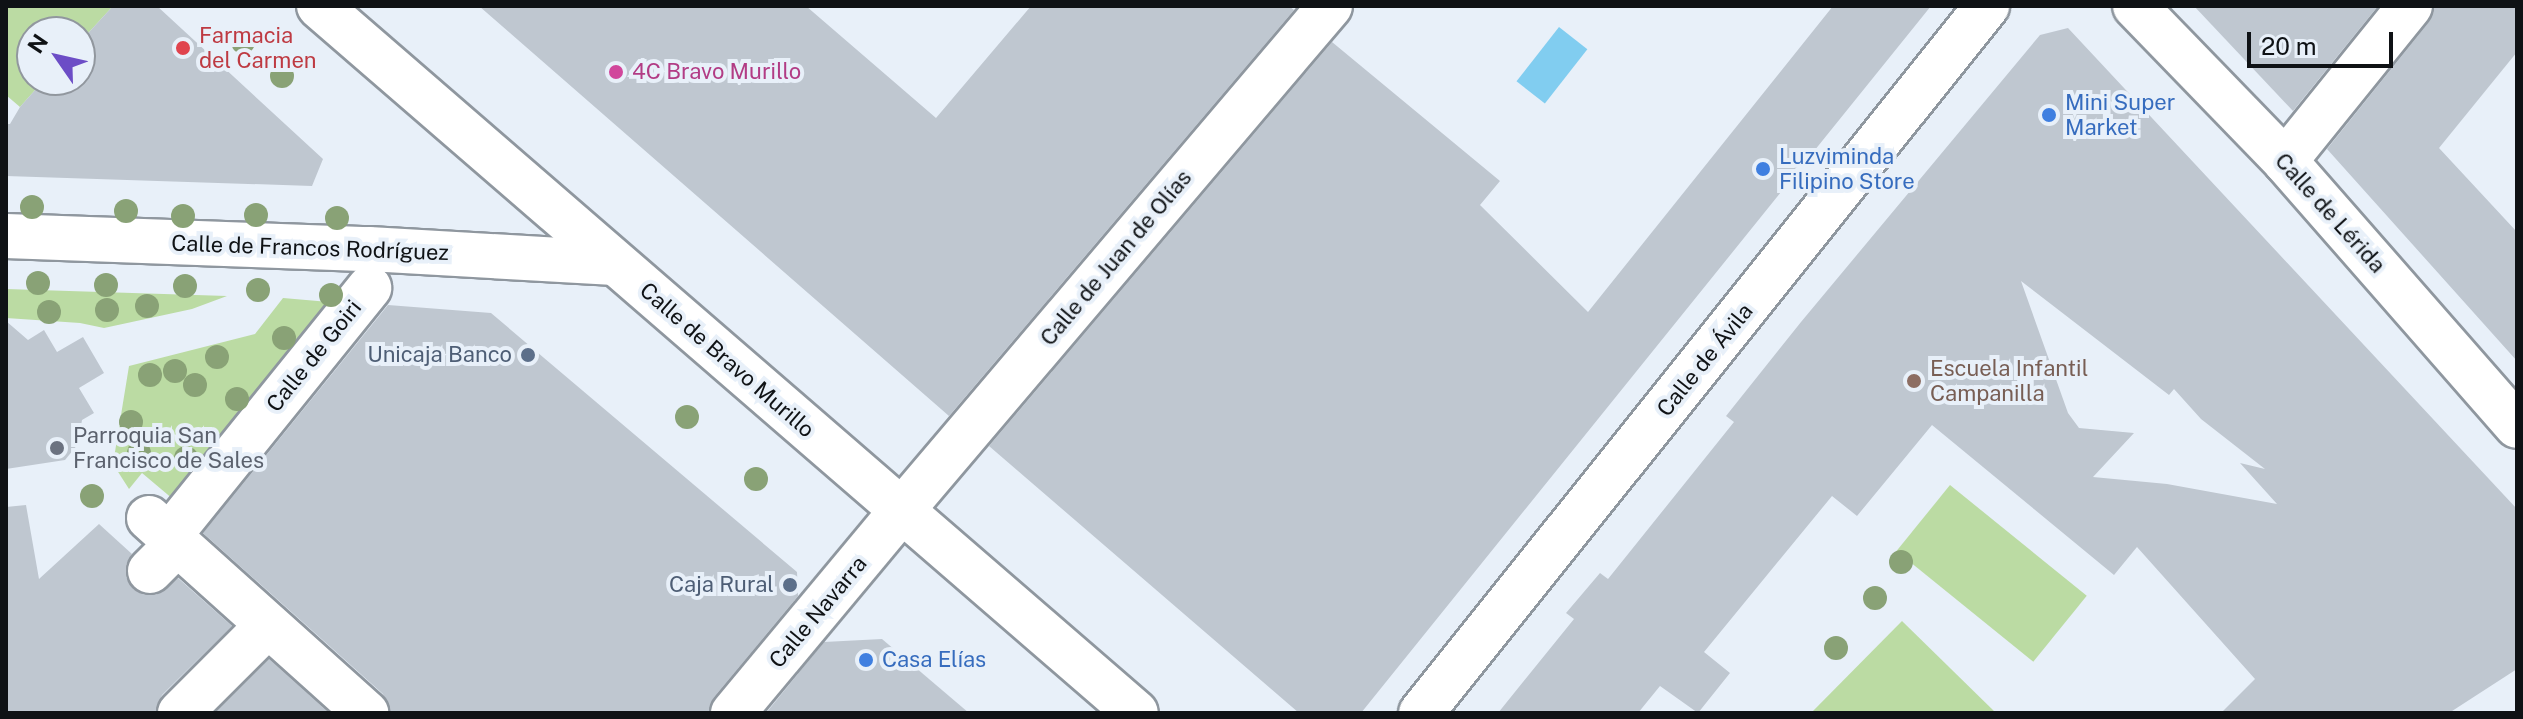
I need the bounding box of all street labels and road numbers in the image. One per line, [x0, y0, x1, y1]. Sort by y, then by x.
street label: Calle de Lérida [2269, 148, 2391, 278]
street label: Calle de Juan de Olías [1035, 165, 1197, 351]
street label: Calle de Francos Rodríguez [171, 230, 449, 266]
street label: Calle de Bravo Murillo [634, 277, 820, 443]
street label: Calle de Goiri [261, 295, 367, 417]
street label: Calle de Ávila [1651, 298, 1759, 422]
street label: Calle Navarra [764, 551, 872, 673]

